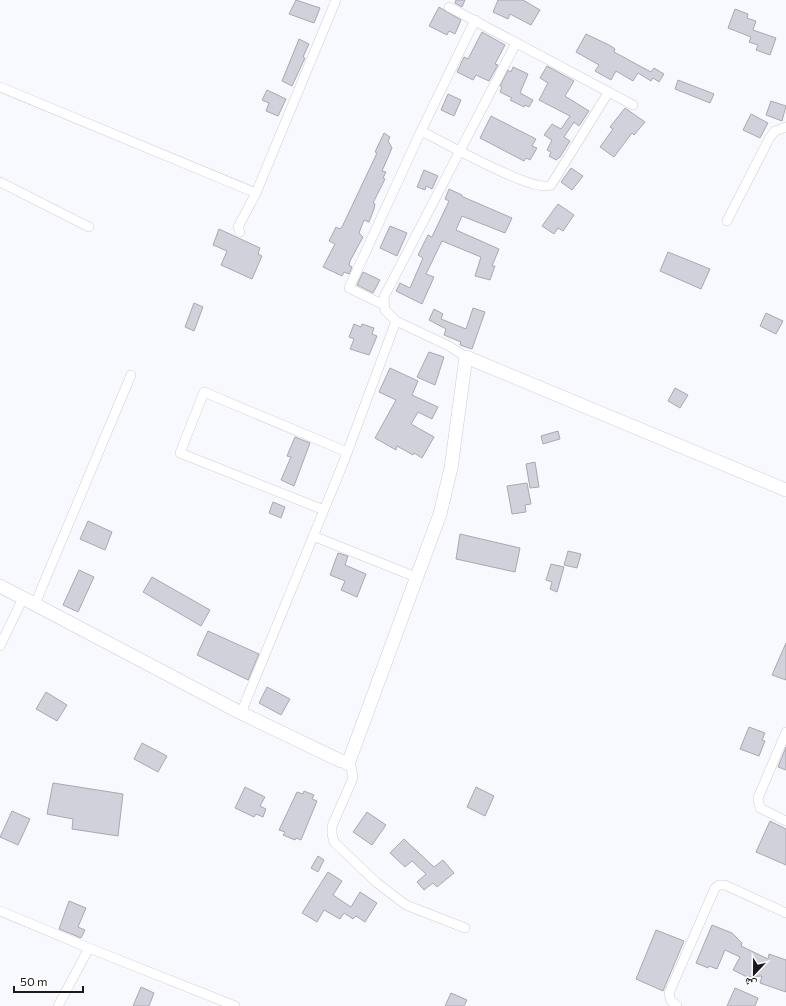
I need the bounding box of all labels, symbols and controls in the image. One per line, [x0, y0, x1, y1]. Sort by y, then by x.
north arrow [734, 954, 774, 994]
scale bar [14, 968, 83, 994]
text: 50 m [20, 974, 48, 988]
text: ش [742, 974, 759, 992]

